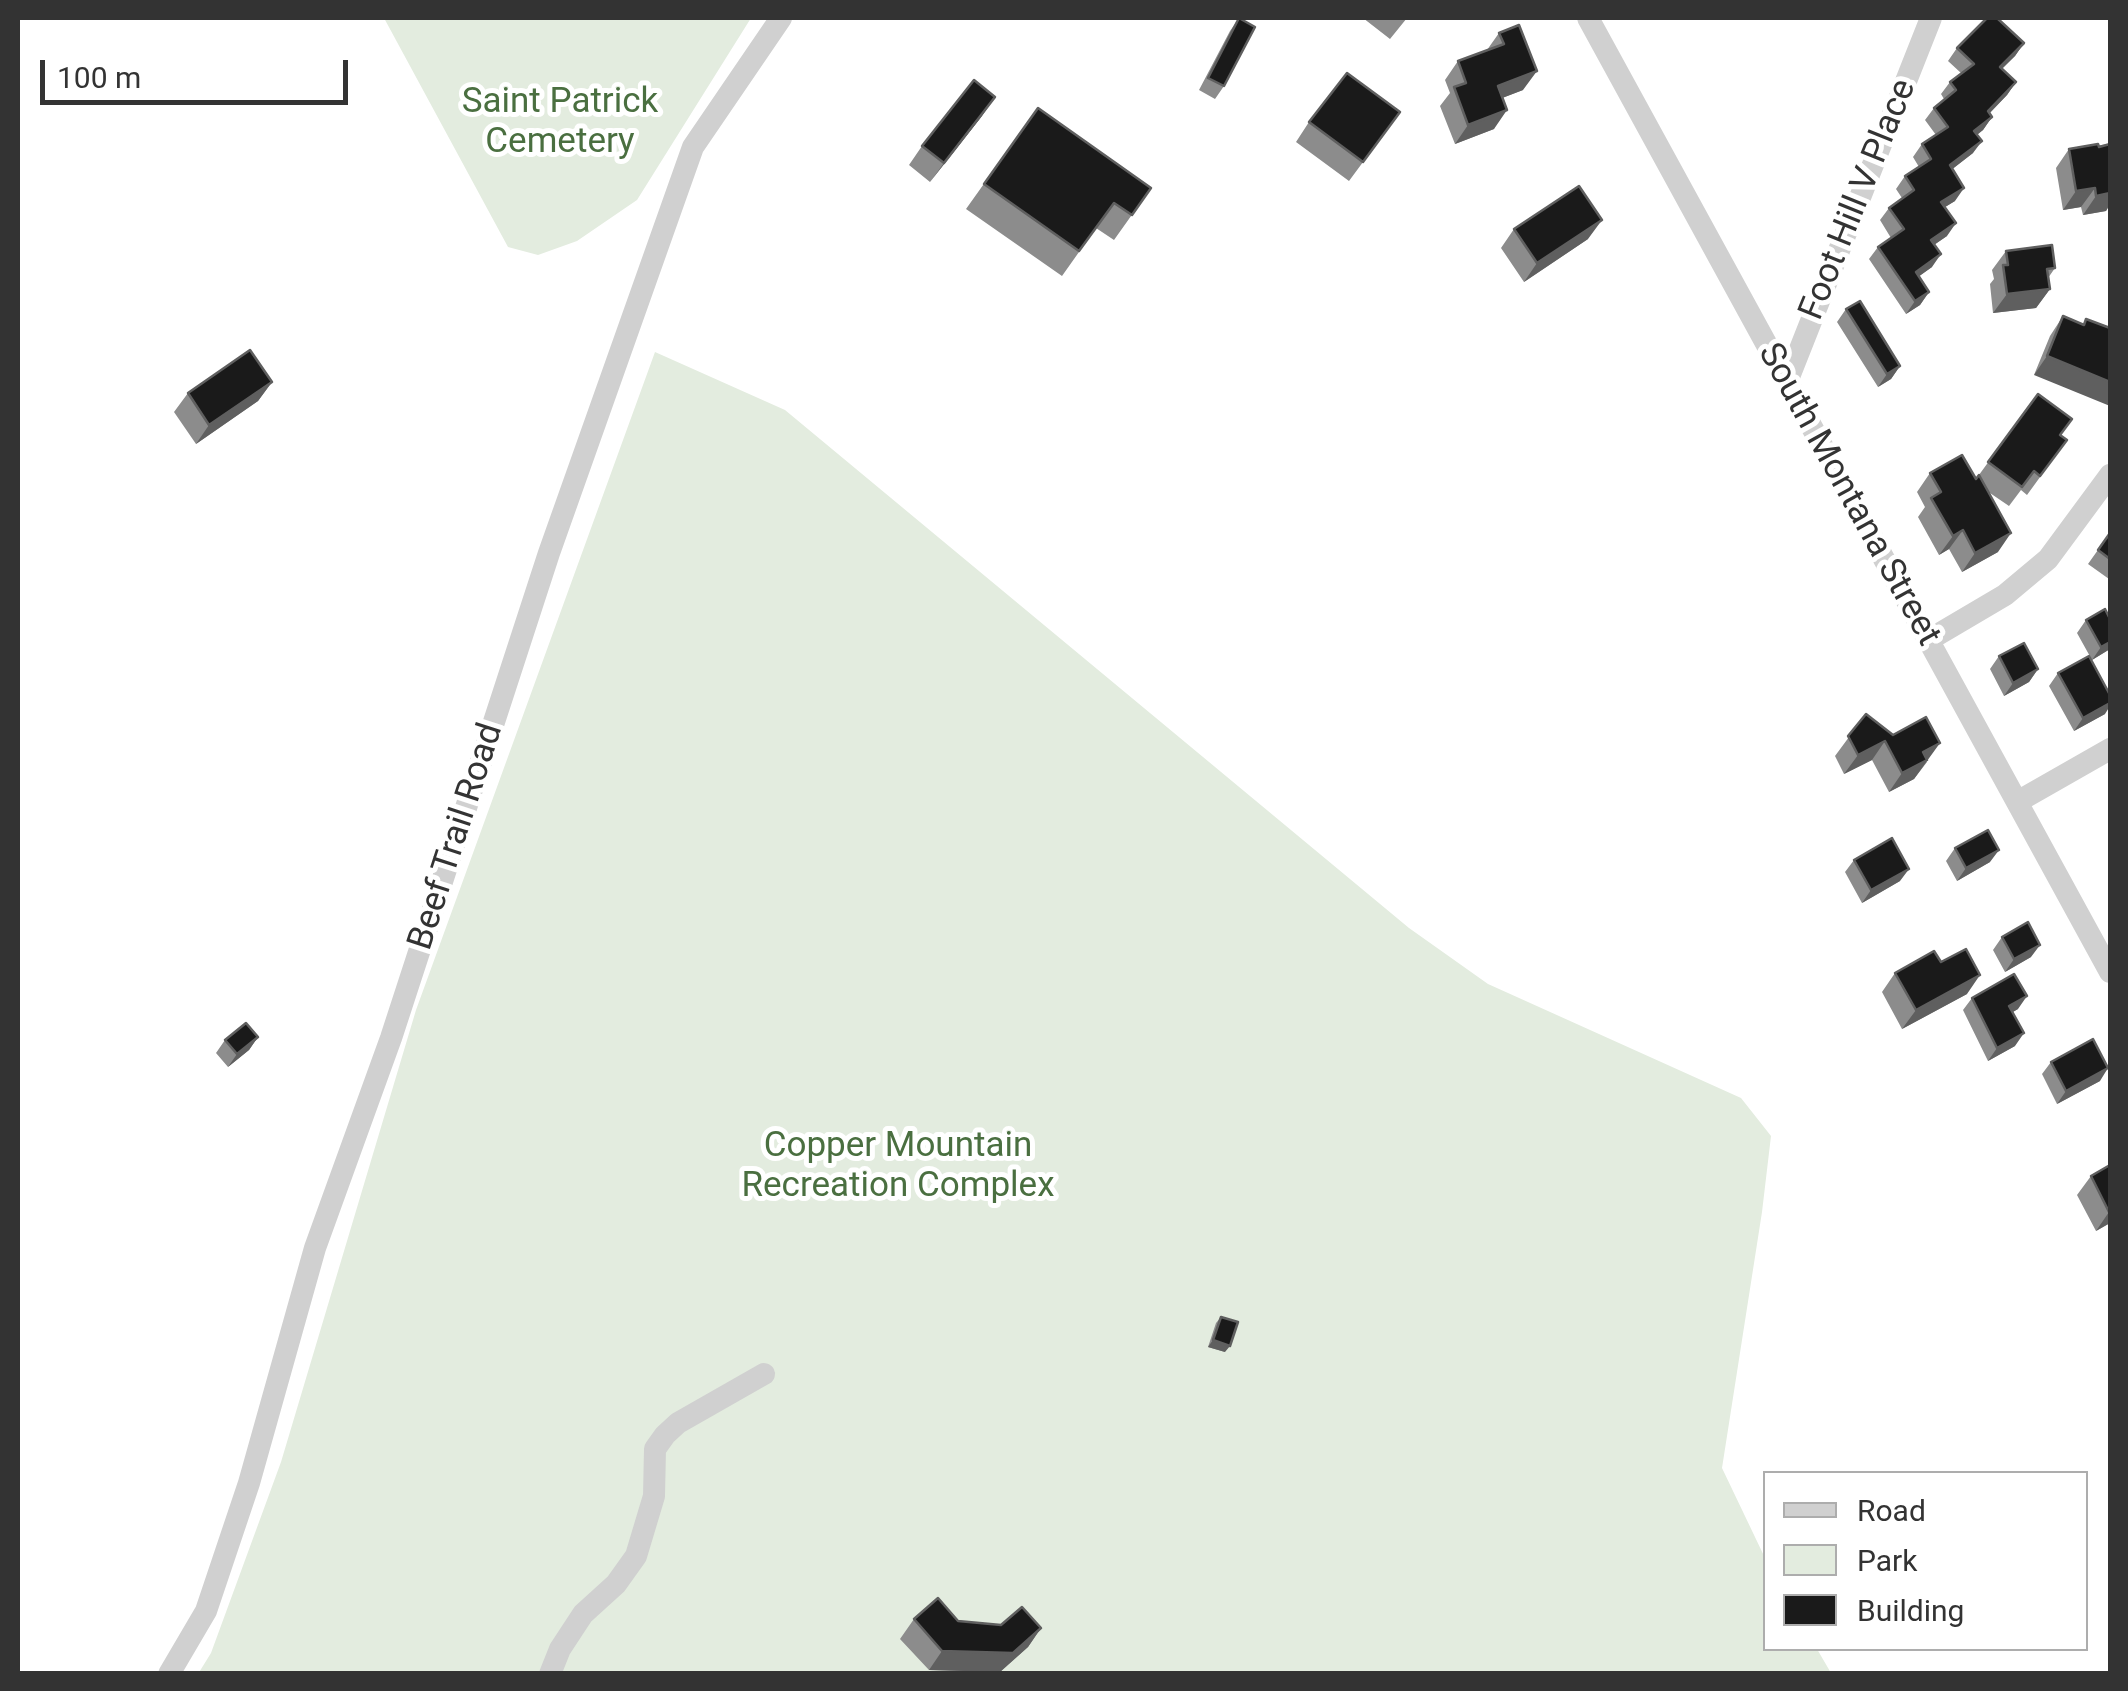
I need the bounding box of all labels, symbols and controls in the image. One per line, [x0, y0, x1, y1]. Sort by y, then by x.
scale bar [45, 40, 352, 102]
text: 100 m [57, 60, 141, 95]
street label: Foot Hill V Place [1792, 74, 1926, 326]
park label: Saint Patrick Cemetery [462, 82, 658, 164]
street label: South Montana Street [1747, 336, 1949, 654]
street label: Beef Trail Road [401, 718, 513, 956]
park label: Copper Mountain Recreation Complex [741, 1126, 1055, 1208]
legend [1763, 1471, 2088, 1651]
text: Road [1857, 1493, 1926, 1528]
text: Park [1857, 1543, 1917, 1578]
text: Building [1857, 1593, 1964, 1628]

